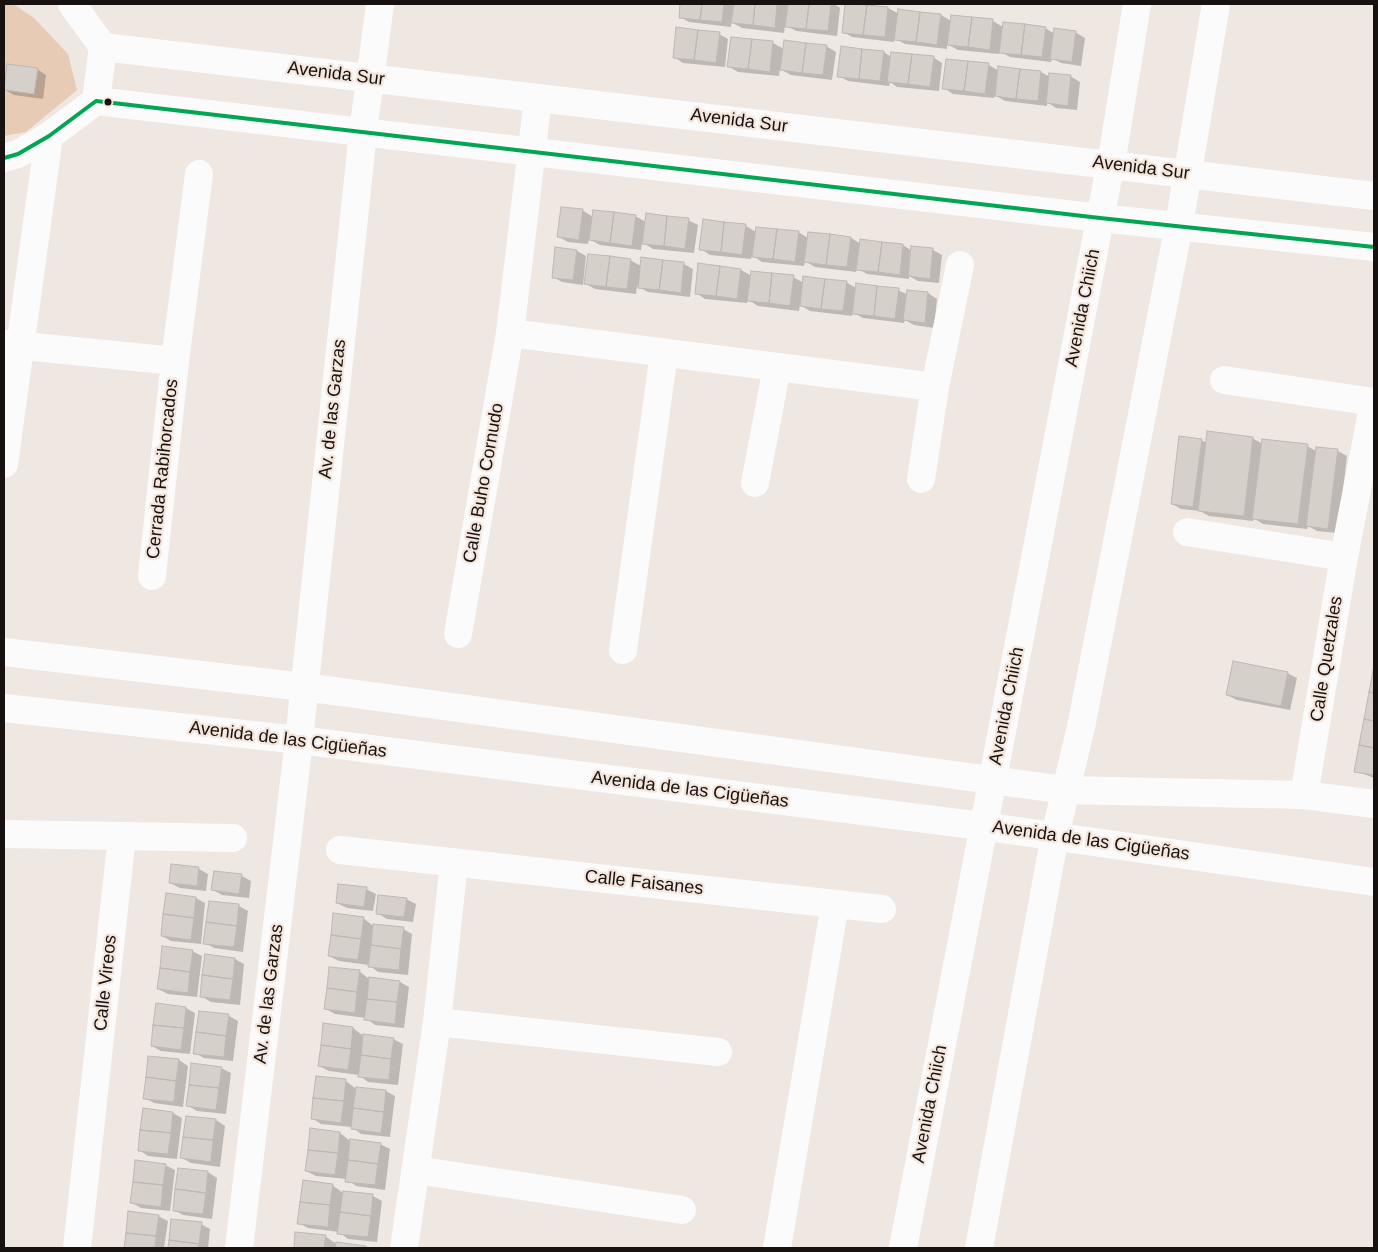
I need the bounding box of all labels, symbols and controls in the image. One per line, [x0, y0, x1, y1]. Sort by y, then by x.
street label: Avenida Sur [286, 57, 386, 91]
unlabelled marker [103, 97, 113, 107]
street label: Avenida Sur [689, 104, 789, 138]
street label: Avenida Sur [1091, 151, 1191, 185]
street label: Avenida Chiich [1061, 247, 1105, 369]
street label: Av. de las Garzas [315, 338, 351, 480]
street label: Cerrada Rabihorcados [143, 378, 183, 560]
street label: Calle Buho Cornudo [459, 401, 509, 565]
street label: Calle Quetzales [1306, 595, 1348, 723]
street label: Avenida Chiich [985, 645, 1029, 767]
street label: Avenida de las Cigüeñas [188, 717, 388, 763]
street label: Avenida de las Cigüeñas [590, 767, 790, 813]
street label: Avenida de las Cigüeñas [991, 816, 1191, 866]
street label: Calle Faisanes [584, 866, 704, 900]
street label: Av. de las Garzas [250, 923, 288, 1065]
street label: Calle Vireos [90, 934, 122, 1032]
street label: Avenida Chiich [908, 1043, 952, 1165]

